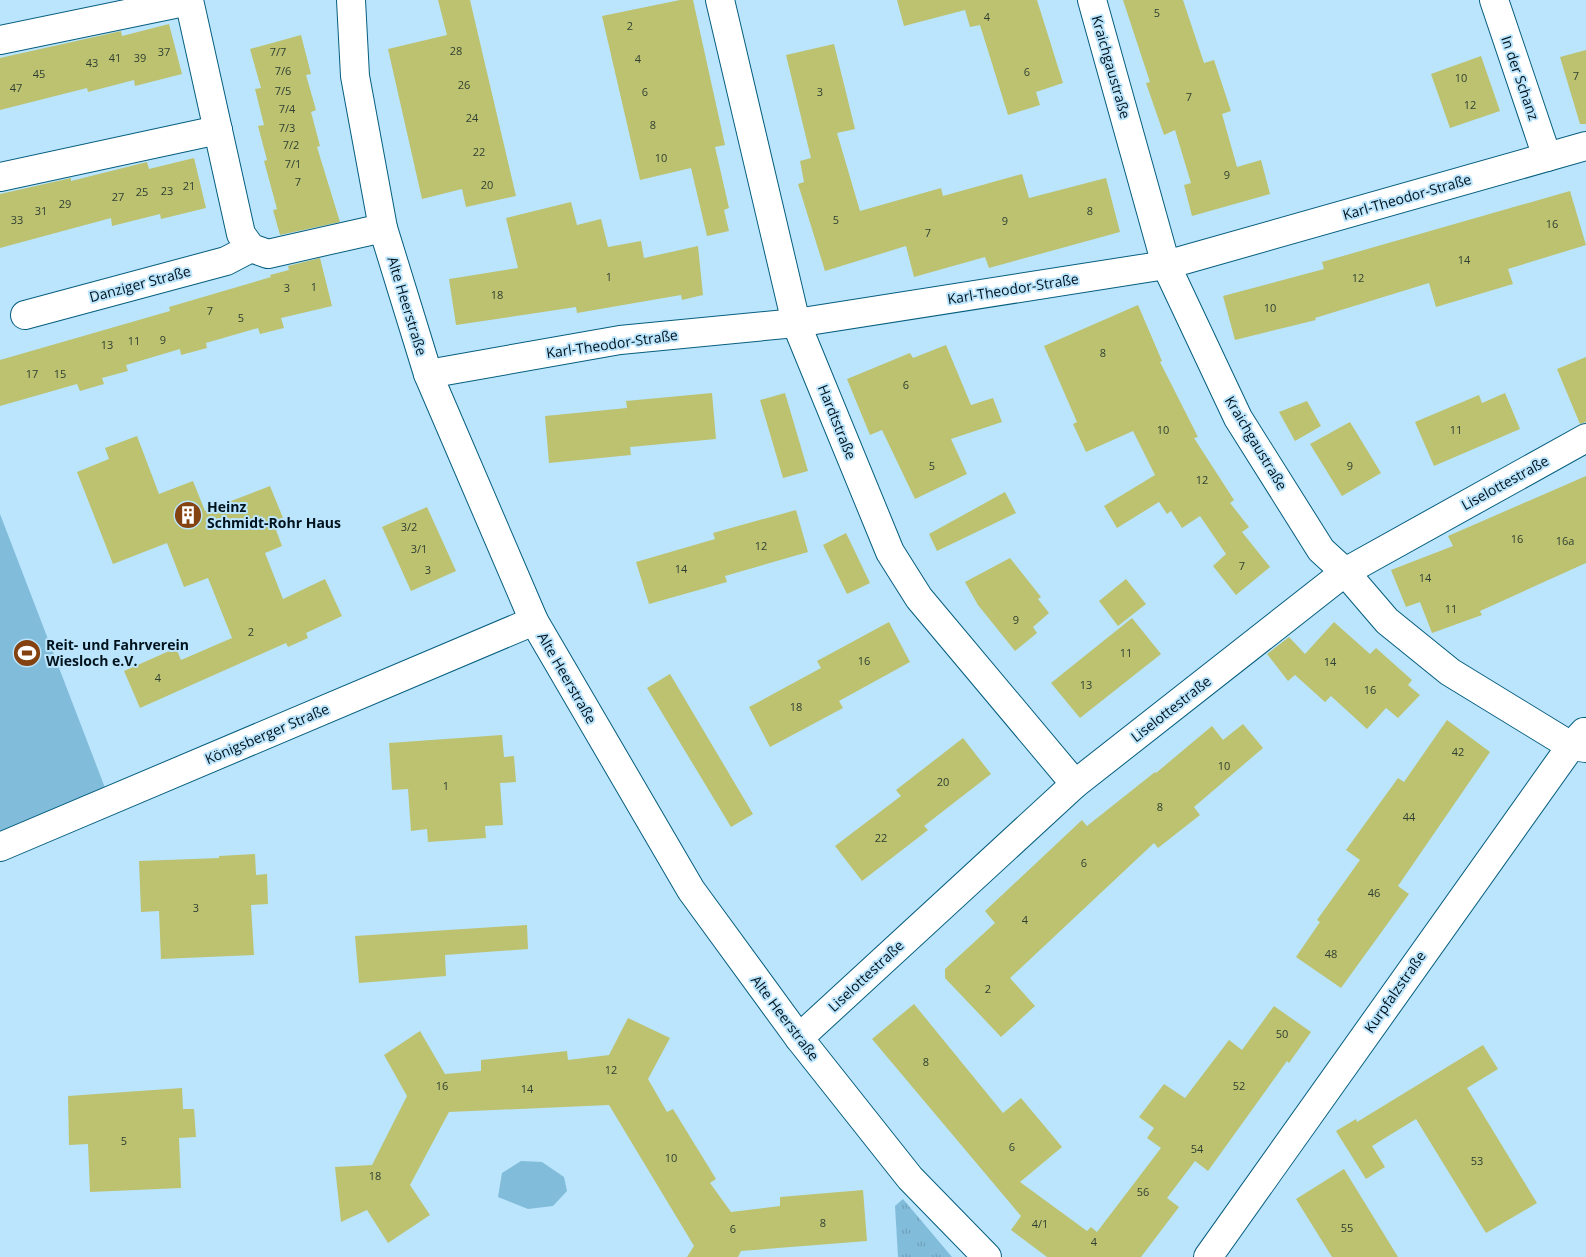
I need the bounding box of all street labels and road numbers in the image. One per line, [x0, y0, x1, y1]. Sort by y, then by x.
street label: Kraichgaustraße [1088, 13, 1135, 121]
street label: In der Schanz [1497, 33, 1544, 123]
street label: Karl-Theodor-Straße [1340, 169, 1473, 224]
street label: Alte Heerstraße [383, 254, 432, 358]
street label: Danziger Straße [87, 261, 193, 306]
street label: Karl-Theodor-Straße [946, 269, 1080, 308]
street label: Karl-Theodor-Straße [545, 325, 679, 362]
street label: Hardtstraße [814, 382, 861, 462]
street label: Kraichgaustraße [1221, 392, 1292, 493]
street label: Liselottestraße [1458, 451, 1552, 514]
street label: Alte Heerstraße [534, 629, 601, 727]
street label: Liselottestraße [1127, 671, 1215, 746]
street label: Königsberger Straße [202, 699, 332, 768]
street label: Liselottestraße [824, 936, 908, 1016]
street label: Kurpfalzstraße [1359, 947, 1430, 1036]
street label: Alte Heerstraße [747, 971, 824, 1064]

